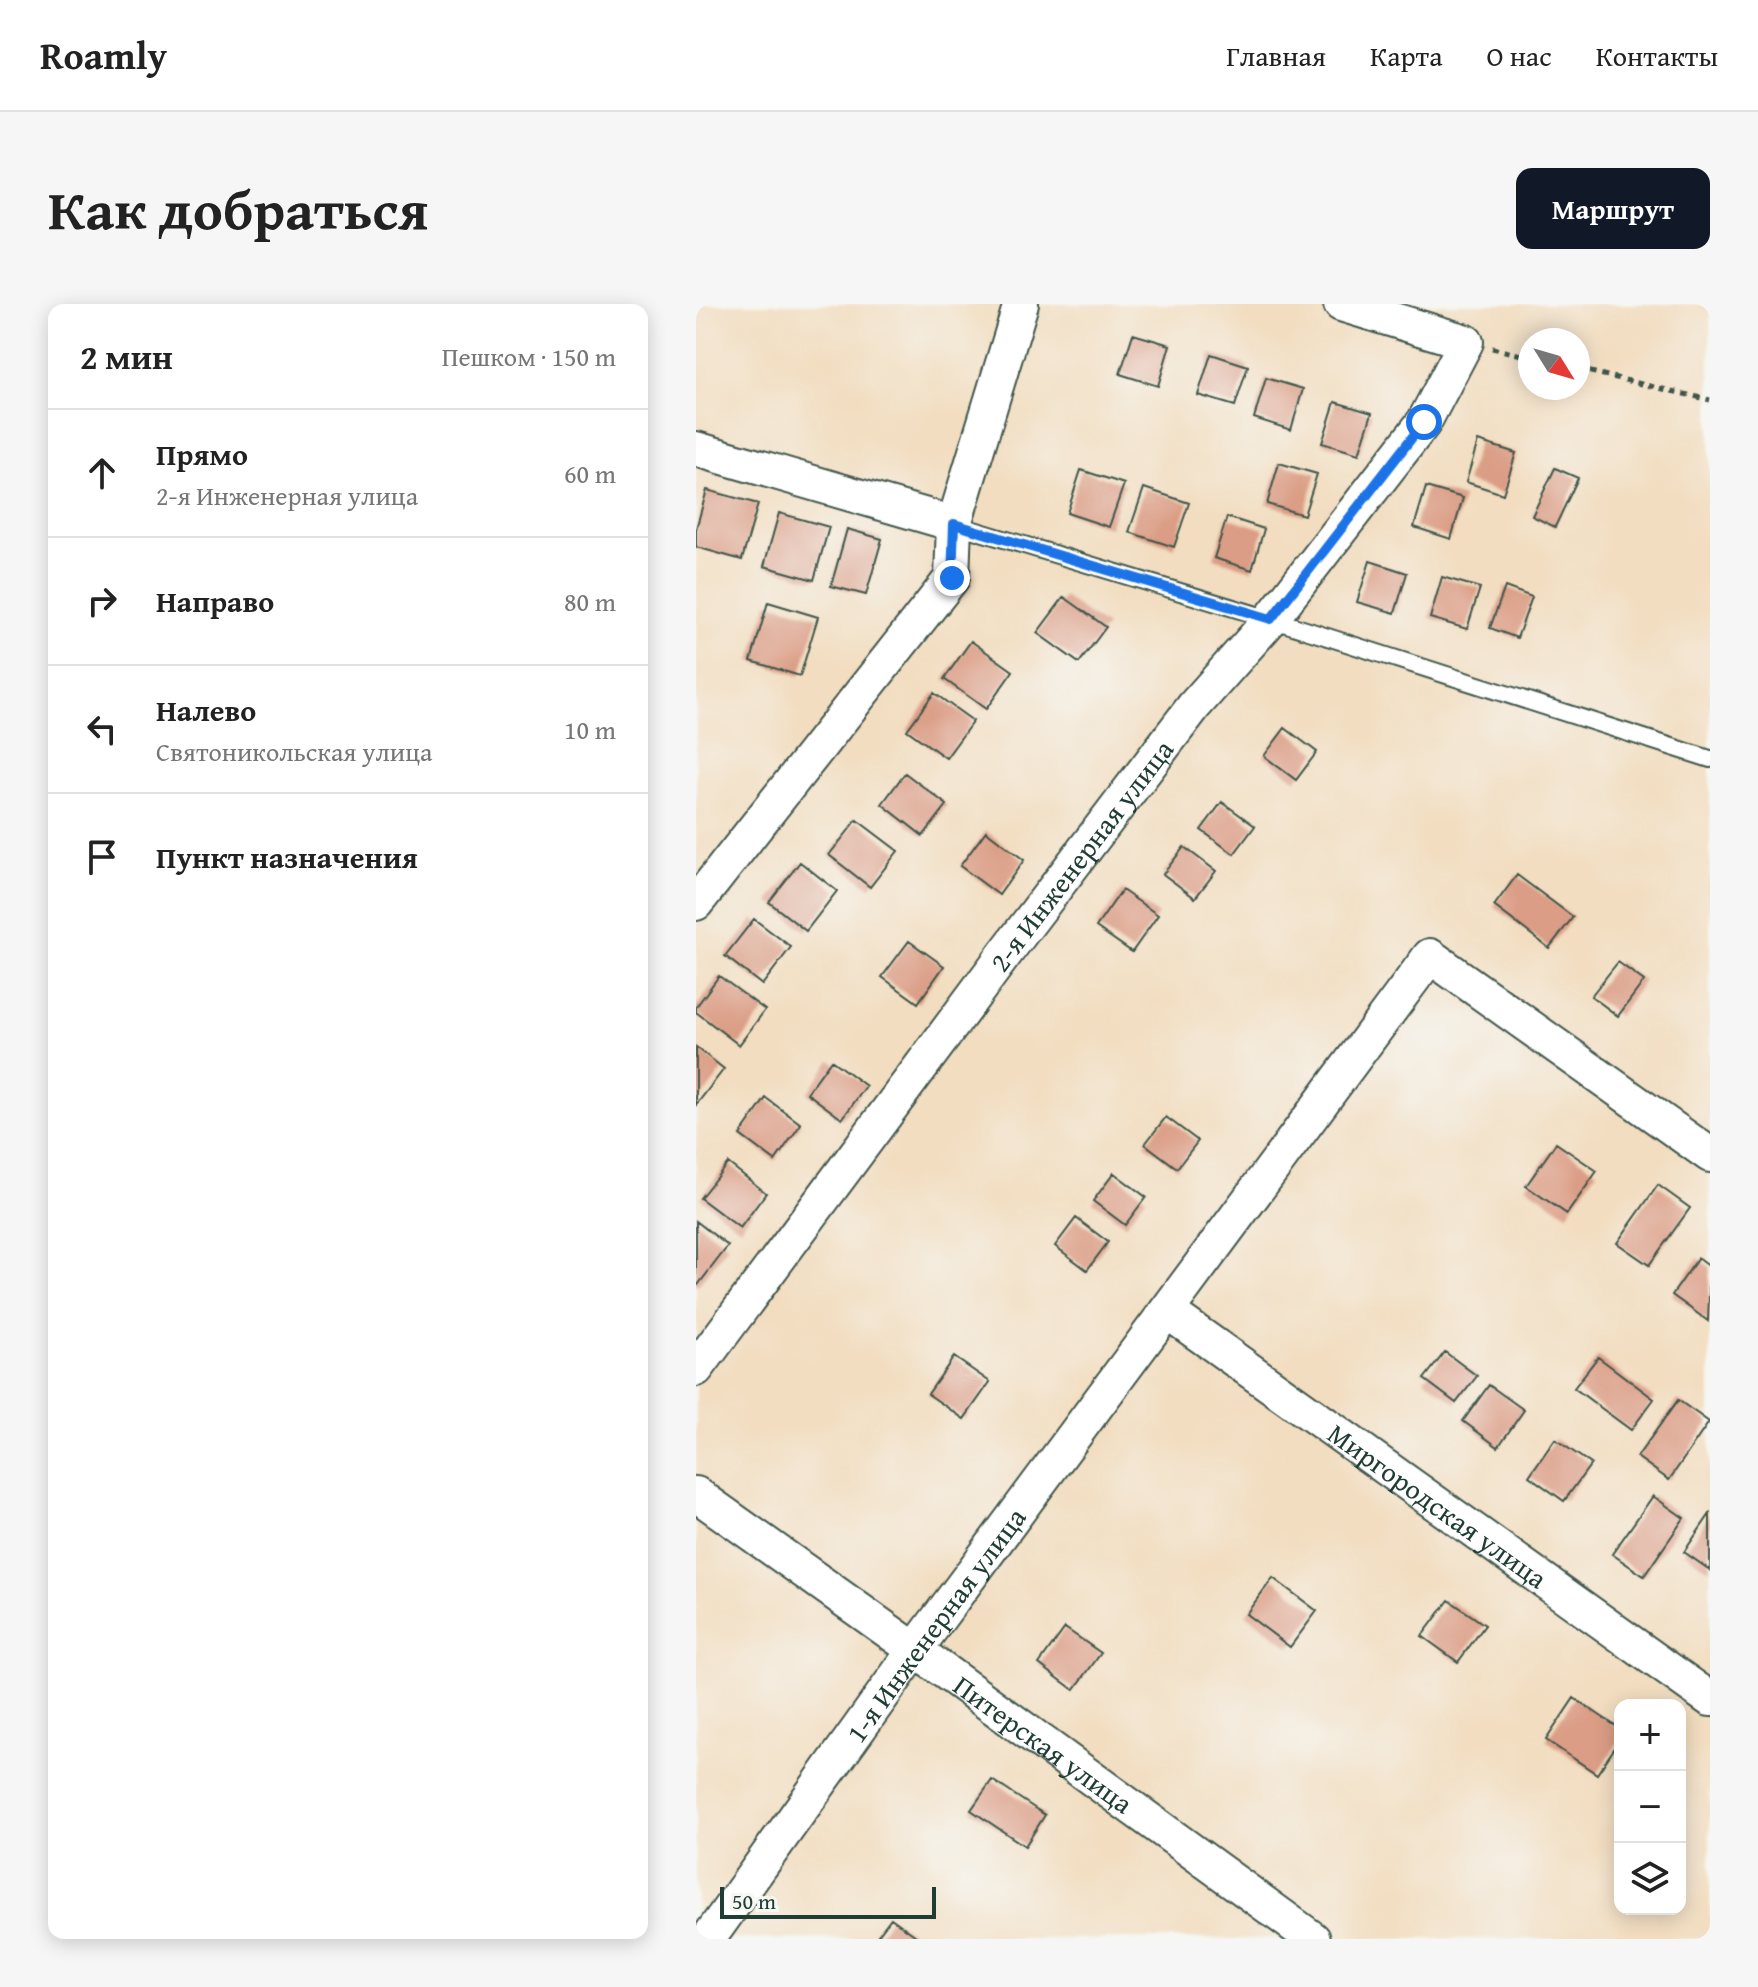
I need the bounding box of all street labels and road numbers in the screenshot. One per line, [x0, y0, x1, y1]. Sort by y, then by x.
street label: 2-я Инженерная улица [979, 730, 1183, 979]
street label: Миргородская улица [1320, 1412, 1557, 1598]
street label: 1-я Инженерная улица [835, 1498, 1035, 1750]
street label: Питерская улица [946, 1664, 1142, 1823]

